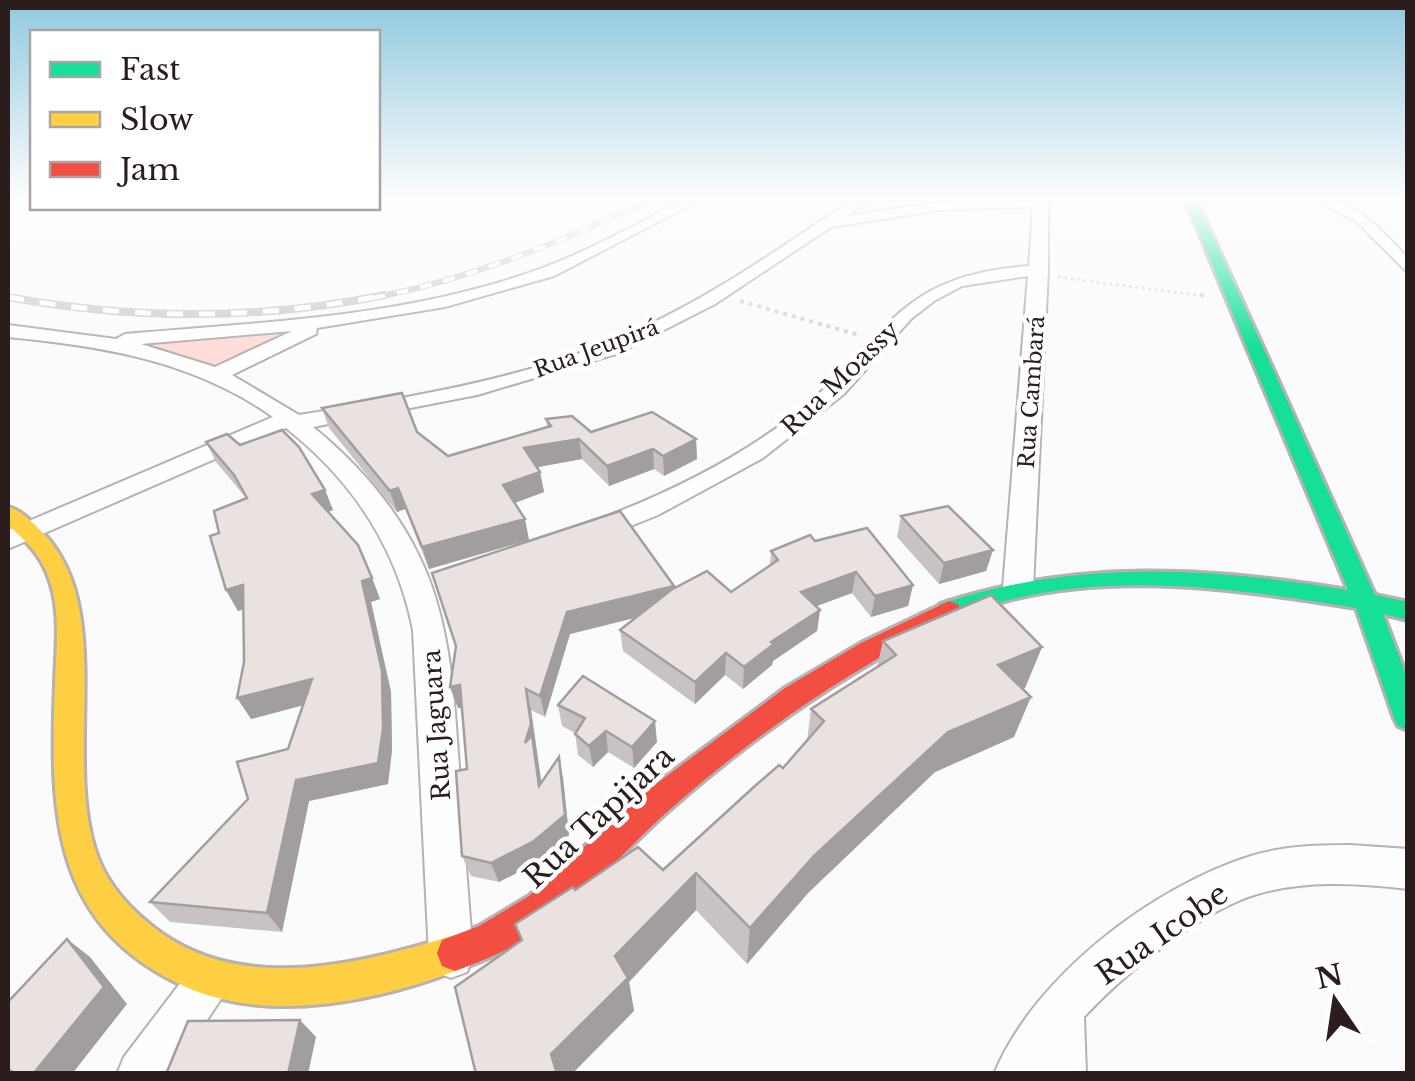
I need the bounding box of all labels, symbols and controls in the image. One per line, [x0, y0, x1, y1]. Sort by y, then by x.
legend [30, 30, 380, 210]
text: Fast [120, 51, 181, 88]
text: Slow [120, 101, 194, 138]
text: Jam [116, 151, 180, 188]
street label: Rua Jeupirá [530, 313, 663, 384]
street label: Rua Moassy [775, 314, 906, 442]
street label: Rua Cambará [1013, 314, 1050, 469]
street label: Rua Jaguara [416, 648, 457, 802]
street label: Rua Tapijara [516, 737, 682, 896]
street label: Rua Icobe [1088, 875, 1235, 993]
north arrow [1285, 951, 1385, 1051]
text: N [1313, 957, 1346, 997]

